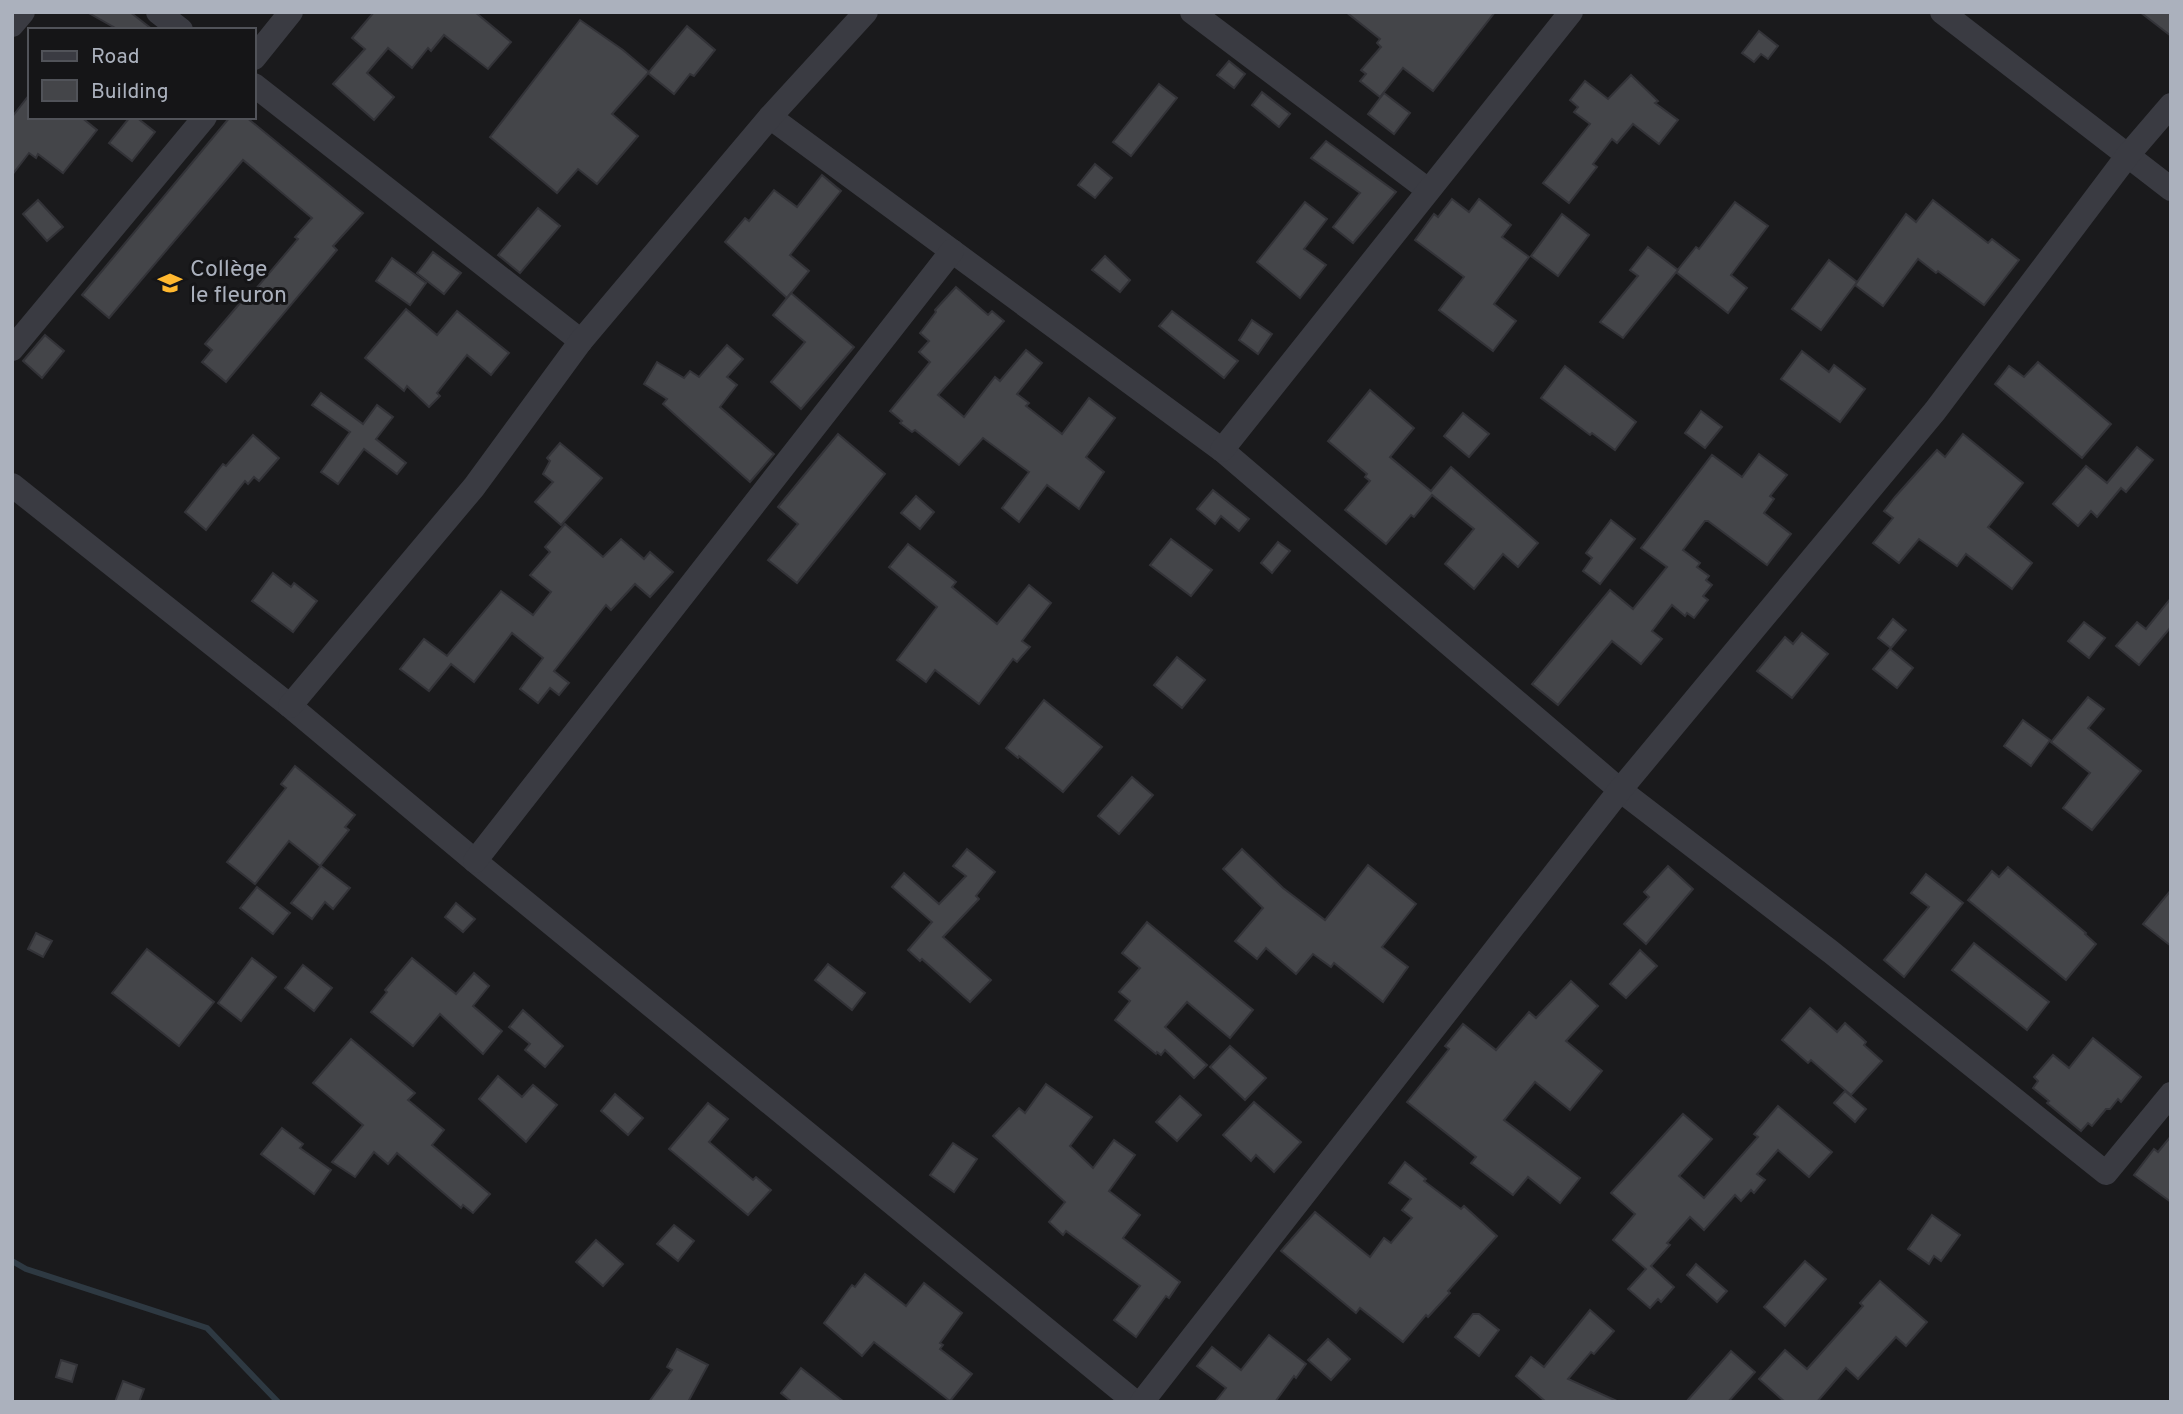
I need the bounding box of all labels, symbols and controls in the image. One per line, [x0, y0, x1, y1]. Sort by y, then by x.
legend [28, 28, 256, 119]
text: Road [91, 44, 140, 71]
text: Building [91, 79, 169, 106]
place label: Collège le fleuron [190, 256, 287, 311]
school or university icon: Collège le fleuron [156, 269, 184, 297]

